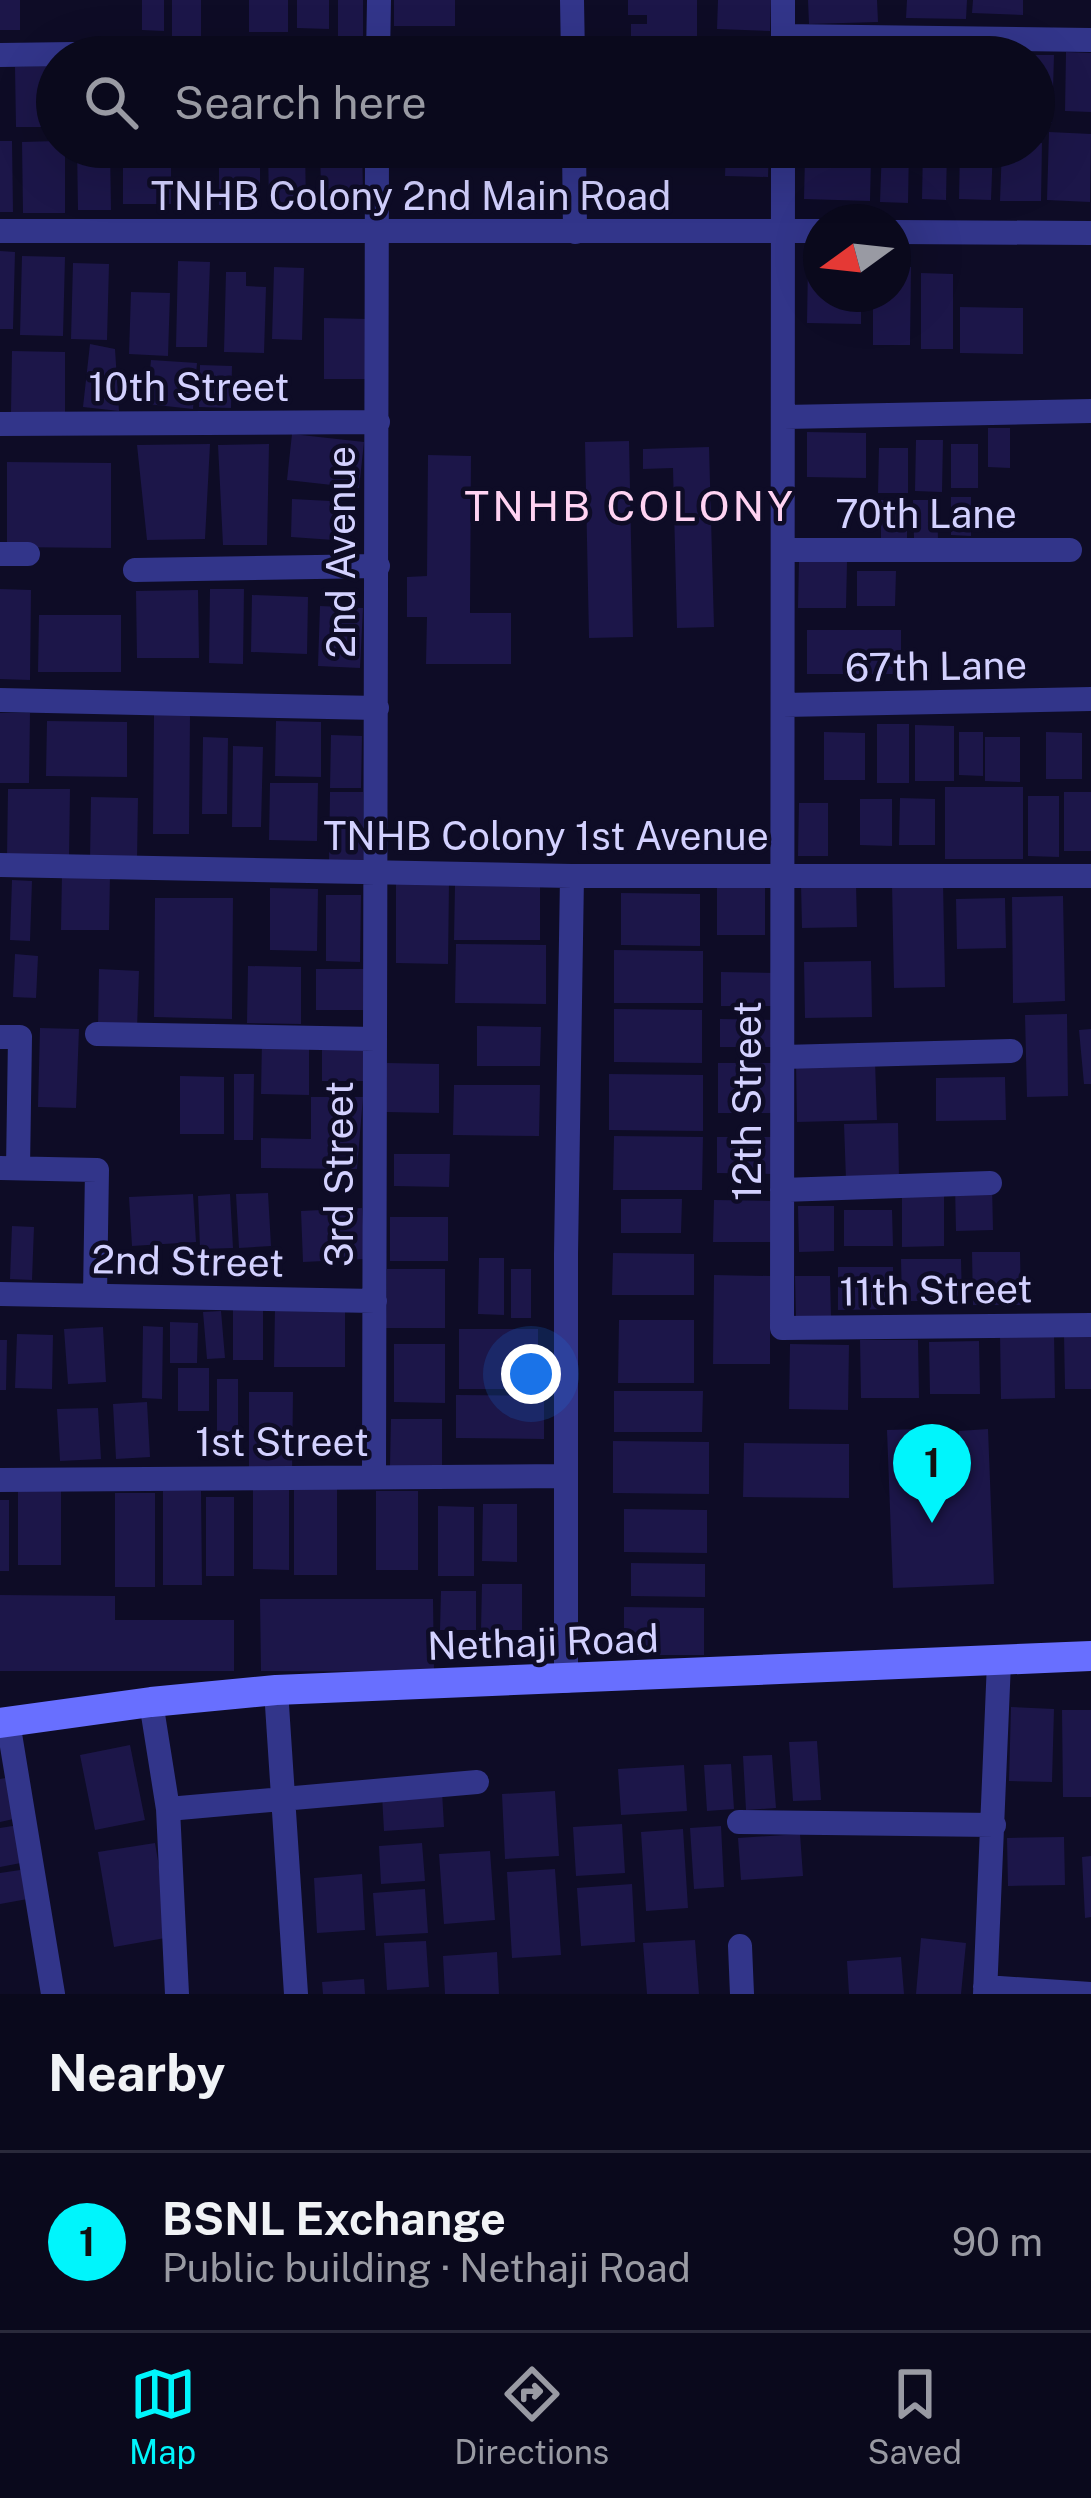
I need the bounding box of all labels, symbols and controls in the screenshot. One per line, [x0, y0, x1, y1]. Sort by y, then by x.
search box [36, 36, 1055, 168]
icon: search [78, 69, 144, 135]
text: Search here [174, 76, 427, 129]
street label: TNHB Colony 2nd Main Road [151, 173, 671, 219]
north arrow [803, 204, 911, 312]
street label: 10th Street [89, 364, 289, 410]
street label: 2nd Avenue [318, 446, 364, 658]
district label: TNHB COLONY [464, 481, 796, 530]
street label: 70th Lane [835, 491, 1017, 537]
street label: 67th Lane [845, 641, 1027, 691]
street label: TNHB Colony 1st Avenue [323, 813, 769, 859]
street label: 12th Street [724, 1001, 770, 1201]
street label: 3rd Street [316, 1081, 362, 1267]
street label: 2nd Street [91, 1236, 285, 1286]
street label: 11th Street [839, 1265, 1033, 1315]
your location [501, 1344, 561, 1404]
street label: 1st Street [195, 1419, 369, 1465]
pin: 1 [893, 1424, 971, 1523]
street label: Nethaji Road [427, 1615, 659, 1669]
text: Nearby [48, 2043, 225, 2102]
text: BSNL Exchange [162, 2192, 506, 2245]
text: 1 [79, 2219, 95, 2265]
text: 90 m [952, 2219, 1043, 2265]
text: Public building · Nethaji Road [162, 2245, 691, 2291]
tab: Map [129, 2361, 196, 2471]
tab: Directions [454, 2361, 609, 2471]
tab: Saved [868, 2361, 962, 2471]

